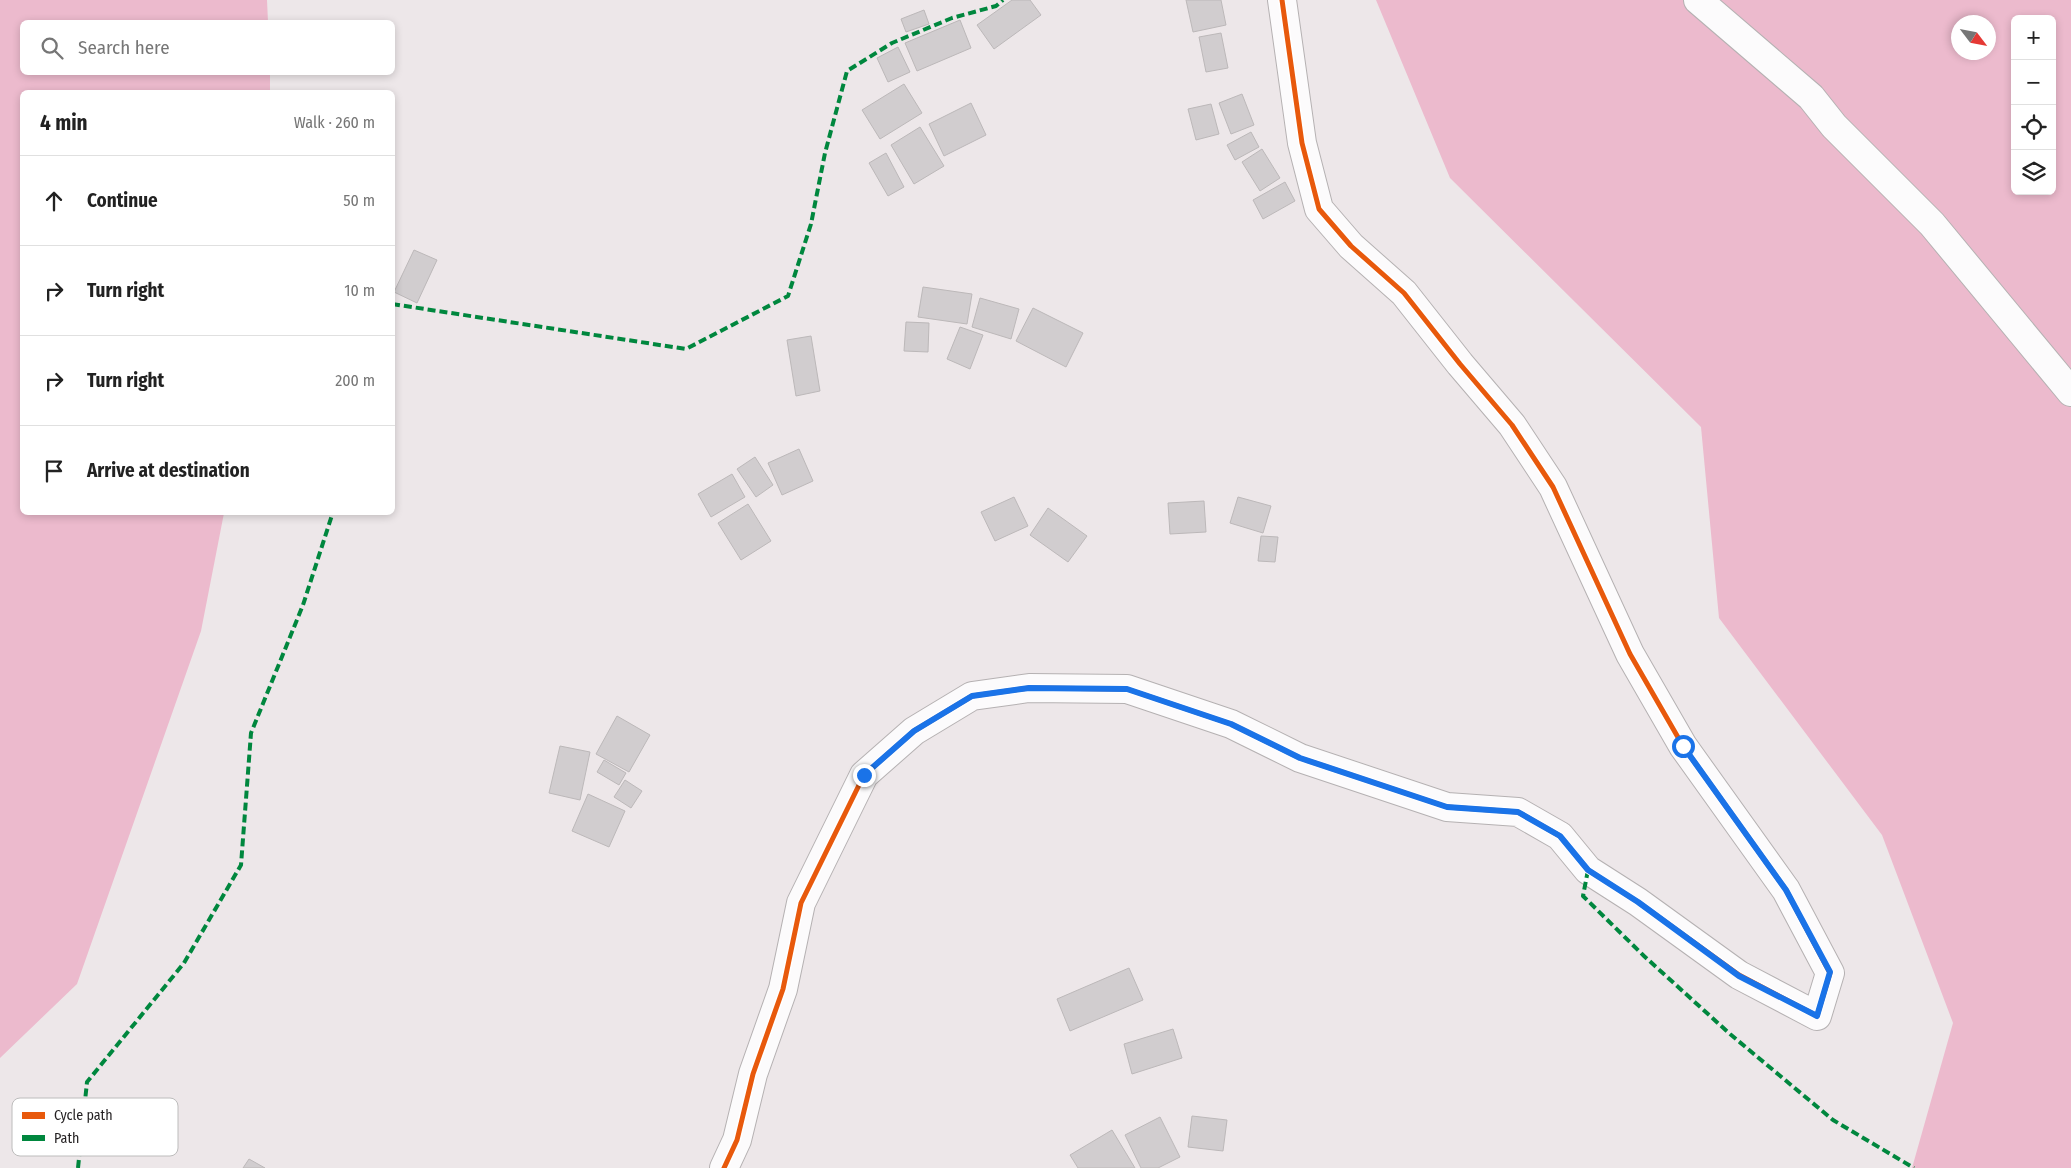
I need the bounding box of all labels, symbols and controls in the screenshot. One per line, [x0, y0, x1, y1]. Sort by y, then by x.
north arrow [1951, 15, 1996, 60]
map controls [2011, 15, 2056, 195]
button: + [2011, 15, 2056, 60]
search box [20, 20, 395, 75]
icon: search [38, 34, 66, 62]
text: Search here [78, 36, 170, 59]
button: − [2011, 60, 2056, 105]
button: locate [2011, 105, 2056, 150]
text: 4 min [40, 110, 88, 136]
text: Walk · 260 m [294, 113, 375, 132]
button: layers [2011, 150, 2056, 195]
icon: ahead [40, 187, 68, 215]
text: Continue [87, 189, 158, 212]
text: 50 m [343, 191, 375, 210]
icon: right [40, 277, 68, 305]
text: Turn right [87, 279, 164, 302]
text: 10 m [344, 281, 375, 300]
icon: right [40, 367, 68, 395]
text: Turn right [87, 369, 164, 392]
text: 200 m [335, 371, 375, 390]
icon: arrive [40, 457, 68, 485]
text: Arrive at destination [87, 459, 250, 482]
route start [1672, 735, 1695, 758]
route end [853, 764, 876, 787]
legend [12, 1098, 178, 1156]
text: Cycle path [54, 1107, 113, 1124]
text: Path [54, 1130, 79, 1147]

